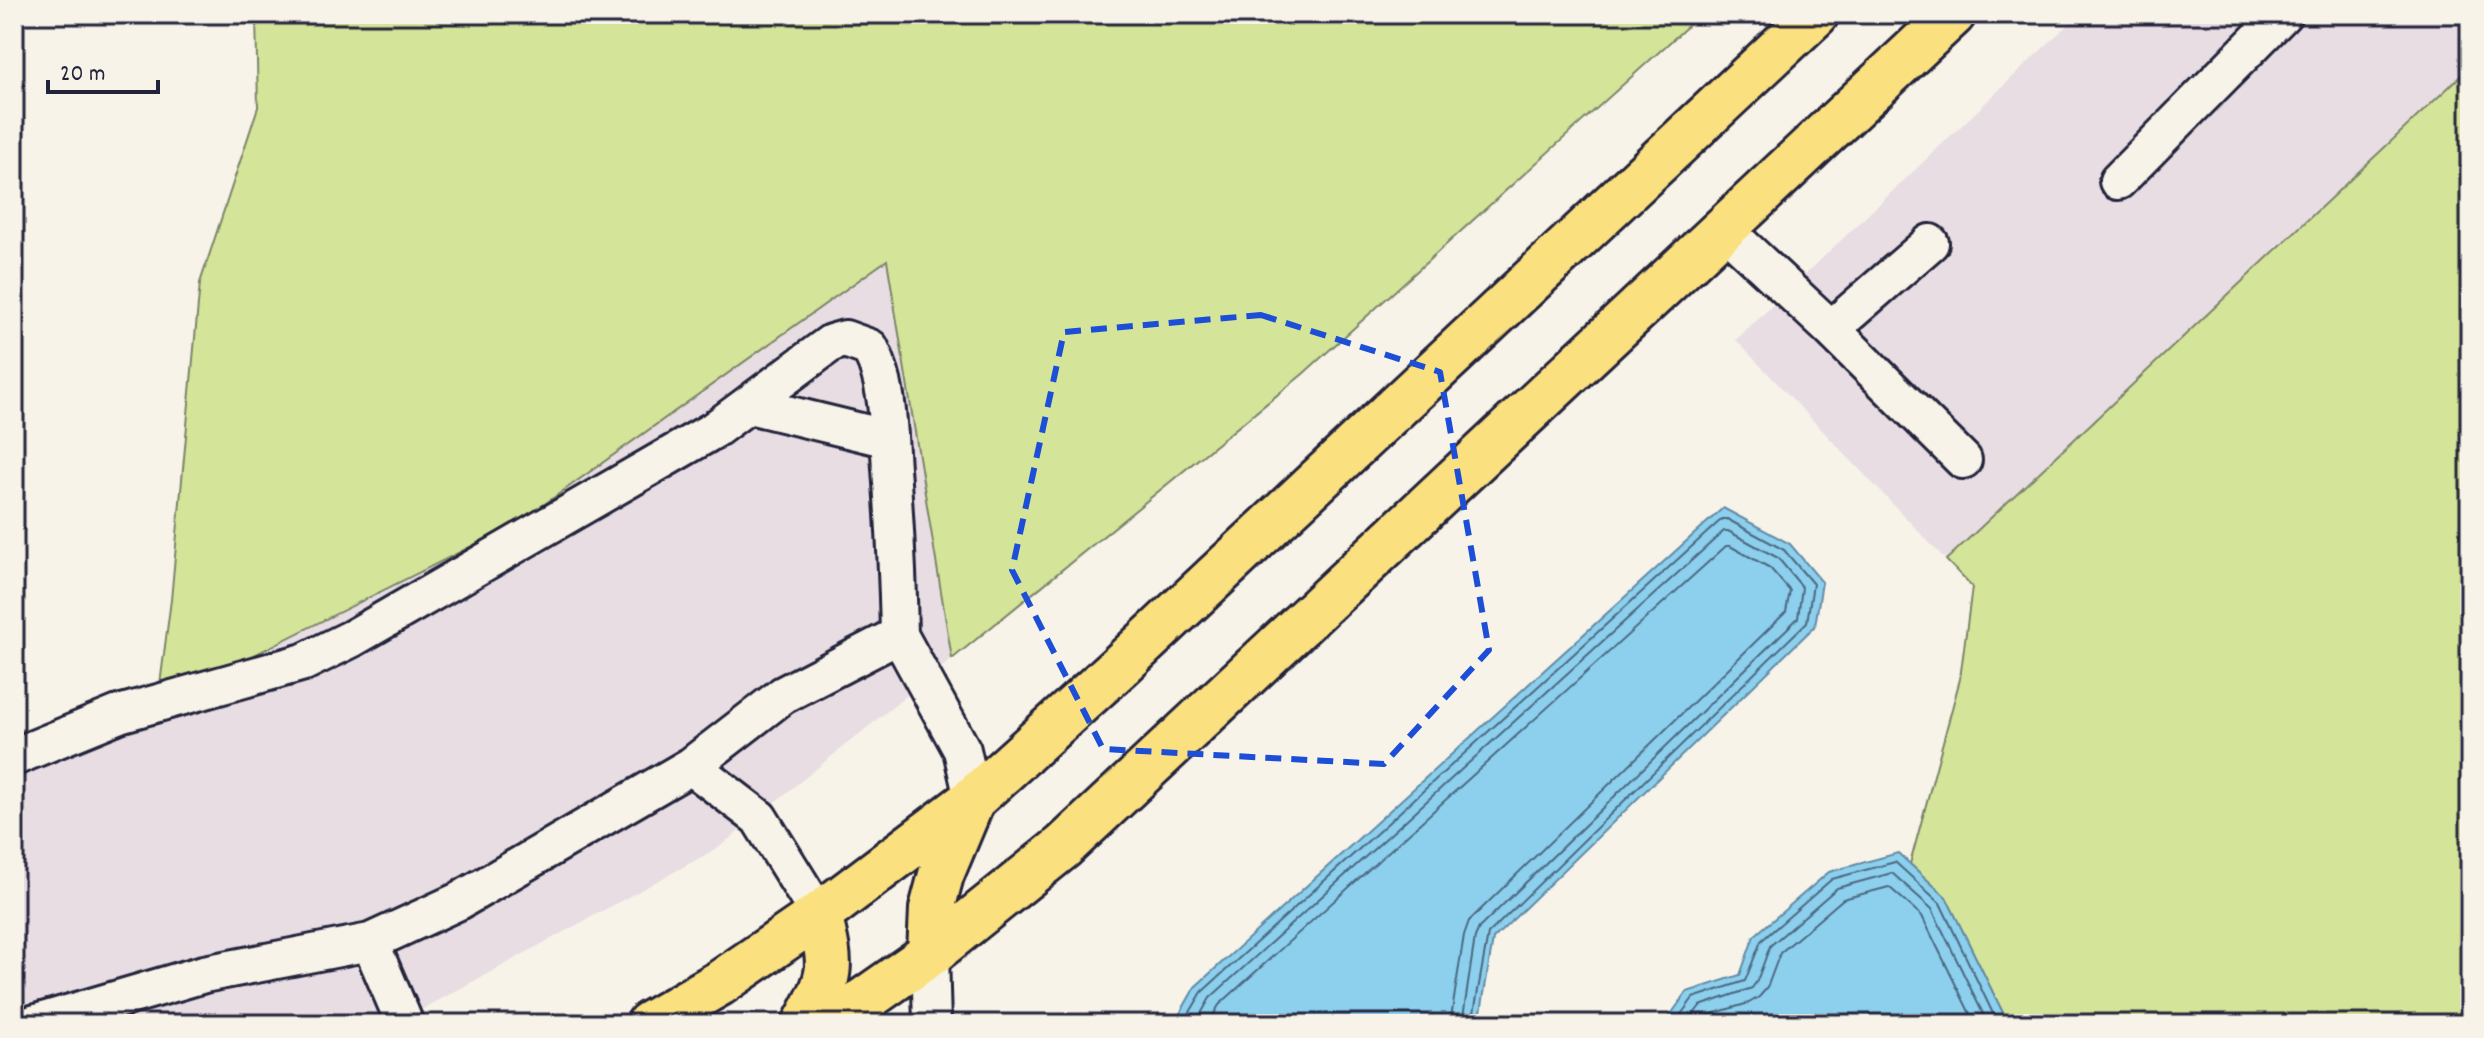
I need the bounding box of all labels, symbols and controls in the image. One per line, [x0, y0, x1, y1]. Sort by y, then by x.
scale bar [48, 44, 158, 94]
text: 20 m [60, 58, 106, 92]

